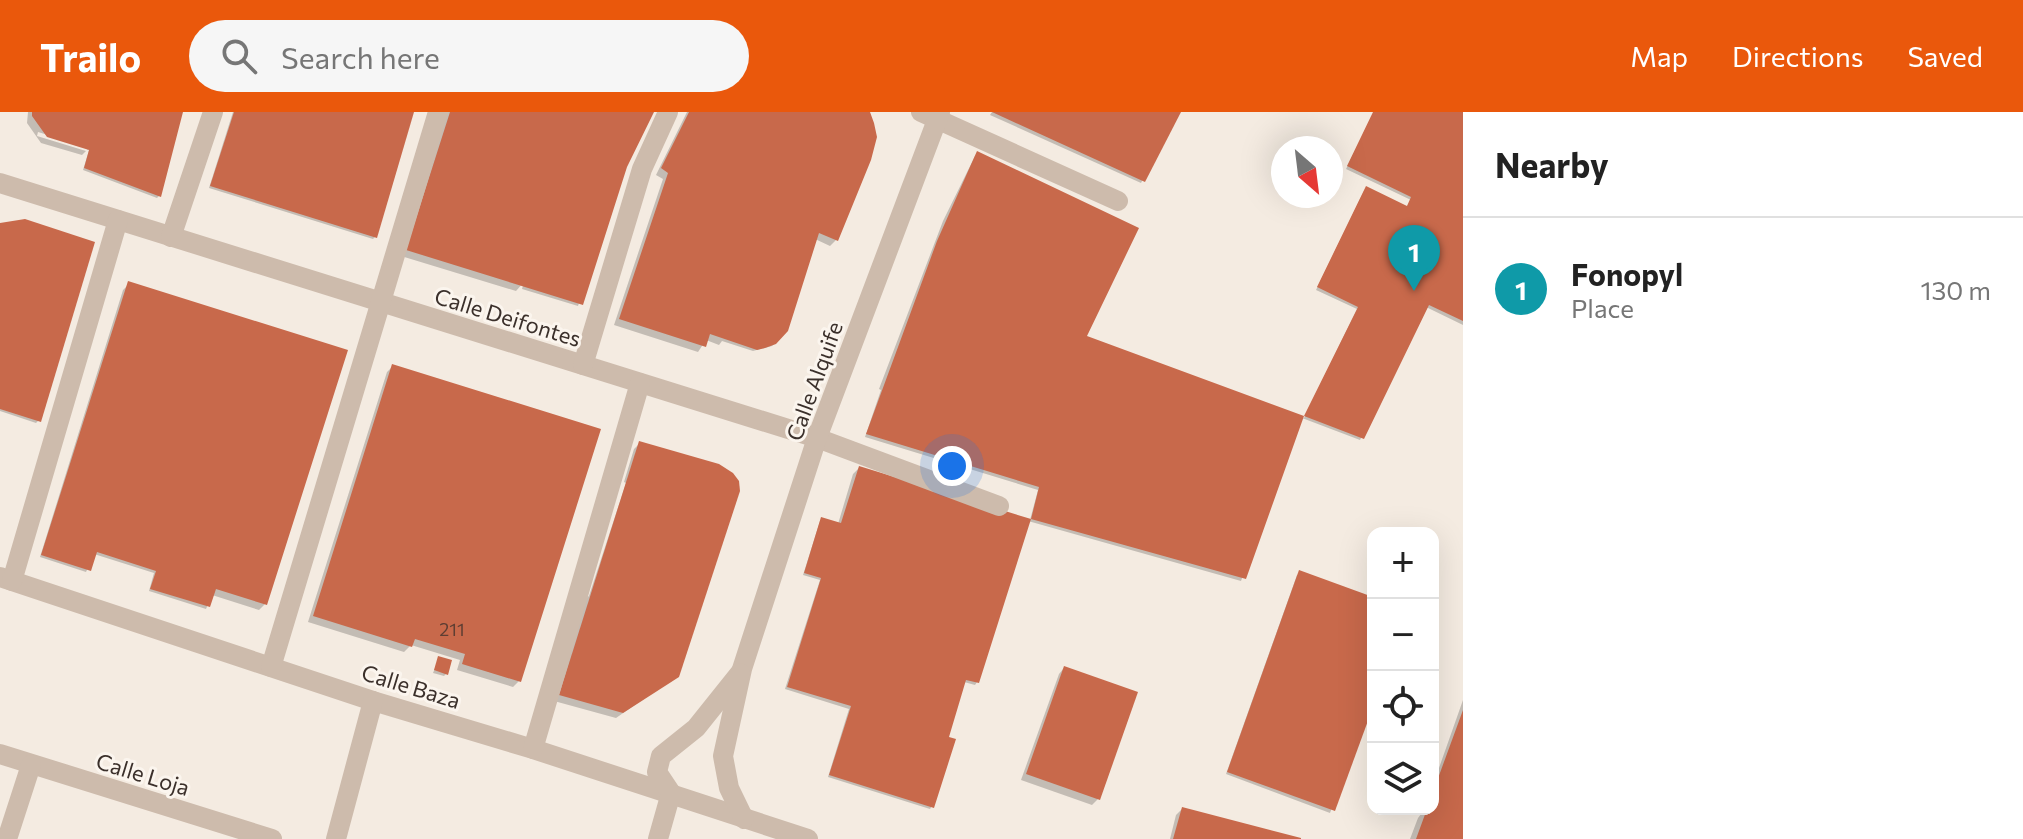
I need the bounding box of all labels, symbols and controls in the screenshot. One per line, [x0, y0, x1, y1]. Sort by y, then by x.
search box [189, 20, 749, 92]
text: Trailo [40, 33, 141, 80]
icon: search [217, 34, 261, 78]
text: Search here [281, 38, 440, 75]
text: Map [1630, 39, 1688, 73]
text: Directions [1732, 39, 1863, 73]
text: Saved [1907, 39, 1983, 73]
north arrow [1271, 136, 1343, 208]
text: Nearby [1495, 143, 1609, 185]
pin: 1 [1388, 225, 1440, 291]
text: Fonopyl [1571, 255, 1683, 292]
text: 1 [1515, 274, 1527, 305]
text: 130 m [1920, 274, 1991, 305]
street label: Calle Deifontes [432, 282, 584, 352]
text: Place [1571, 292, 1634, 323]
street label: Calle Alquife [780, 318, 848, 444]
your location [932, 446, 972, 486]
map controls [1367, 527, 1439, 815]
button: + [1367, 527, 1439, 599]
button: − [1367, 599, 1439, 671]
house number: 211 [439, 618, 465, 640]
street label: Calle Baza [358, 658, 464, 714]
button: locate [1367, 671, 1439, 743]
button: layers [1367, 743, 1439, 815]
street label: Calle Loja [93, 747, 193, 801]

